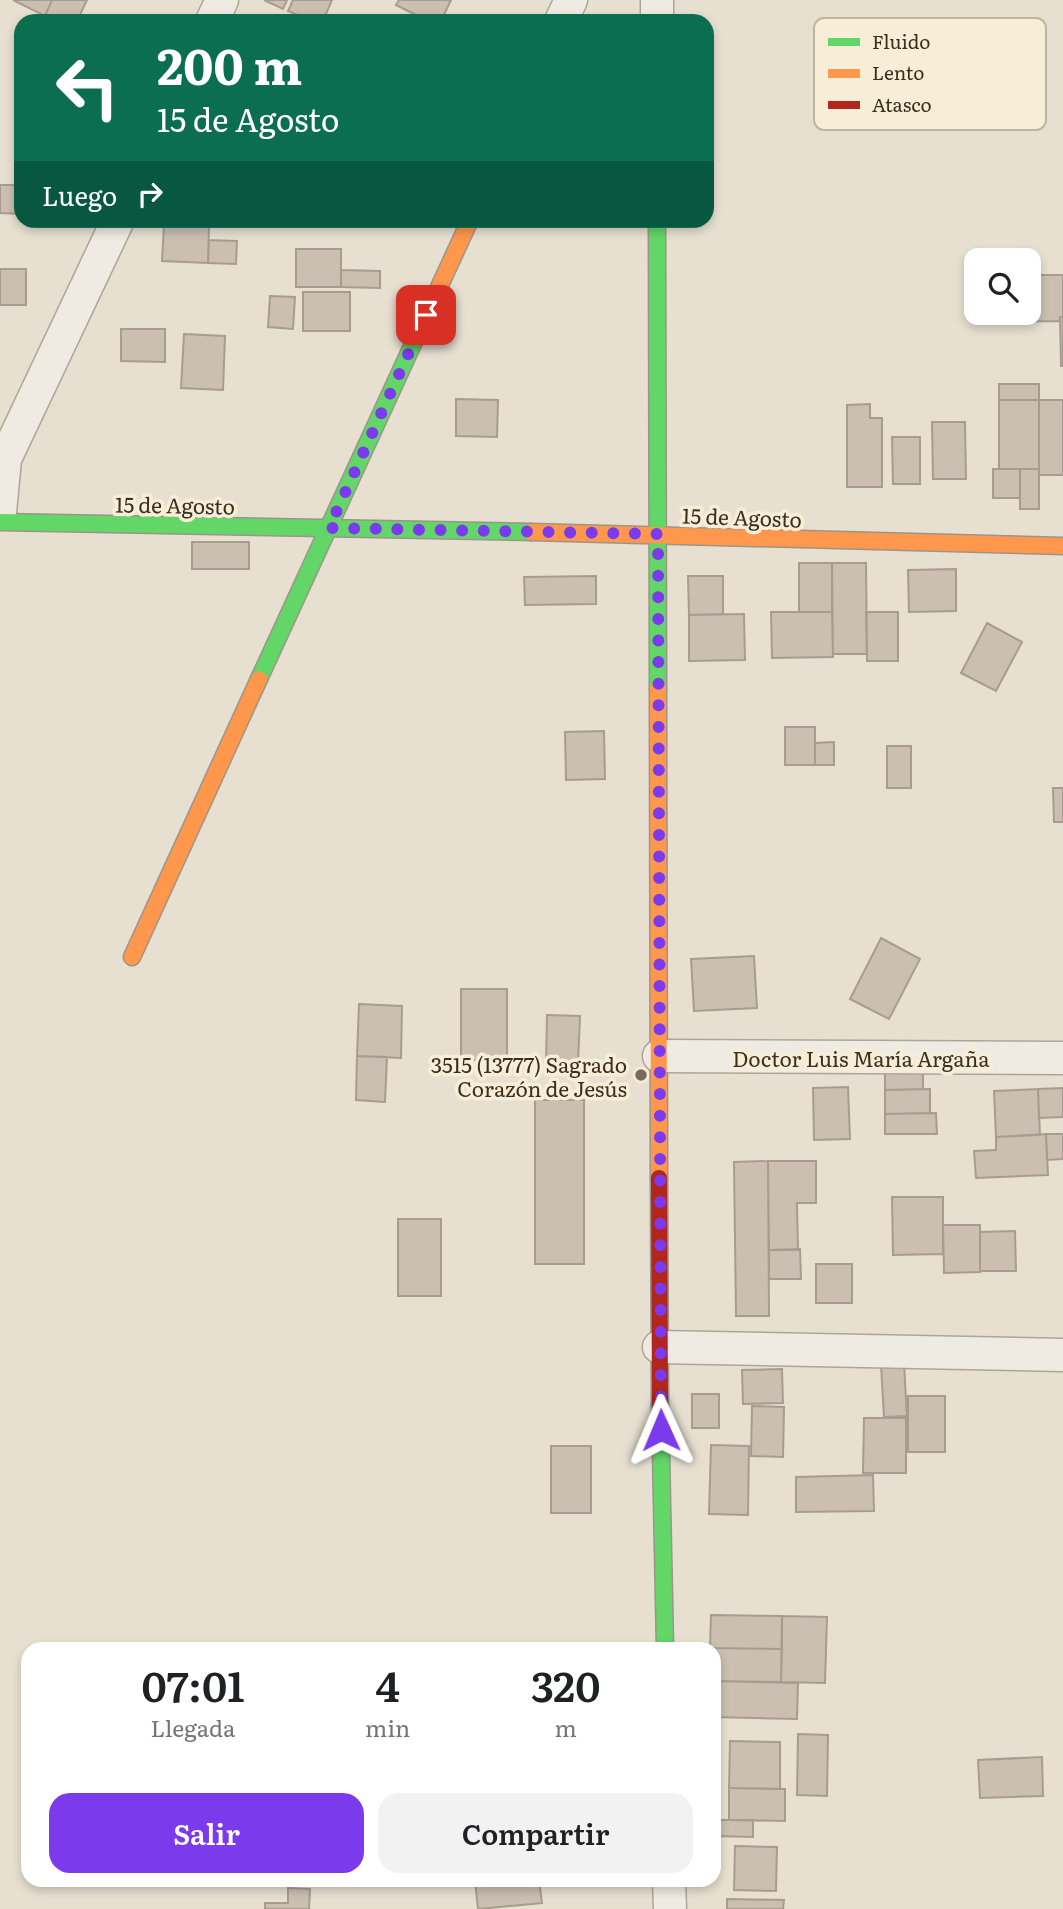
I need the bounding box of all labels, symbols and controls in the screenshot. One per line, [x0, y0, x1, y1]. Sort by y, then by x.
legend [814, 18, 1046, 130]
text: 200 m [157, 27, 302, 100]
text: Fluido [872, 27, 930, 55]
icon: left [42, 42, 133, 133]
text: Lento [872, 58, 925, 86]
text: Atasco [872, 90, 932, 118]
text: 15 de Agosto [157, 94, 340, 142]
text: Luego [42, 175, 117, 214]
icon: right [131, 175, 169, 213]
map controls [964, 248, 1041, 325]
button: search [964, 248, 1041, 325]
pin [396, 285, 456, 345]
icon: arrive [407, 296, 445, 334]
street label: 15 de Agosto [115, 487, 235, 521]
street label: 15 de Agosto [682, 498, 802, 534]
street label: Doctor Luis María Argaña [732, 1042, 990, 1073]
place label: 3515 (13777) Sagrado Corazón de Jesús [431, 1048, 627, 1103]
marker: 3515 (13777) Sagrado Corazón de Jesús [633, 1067, 649, 1083]
position arrow [624, 1393, 698, 1467]
text: 07:01 [142, 1653, 245, 1715]
text: 4 [375, 1653, 400, 1715]
text: 320 [531, 1653, 600, 1715]
text: Llegada [151, 1710, 236, 1744]
text: min [365, 1710, 410, 1744]
text: m [554, 1710, 577, 1744]
button: Salir [49, 1793, 364, 1873]
button: Compartir [378, 1793, 693, 1873]

